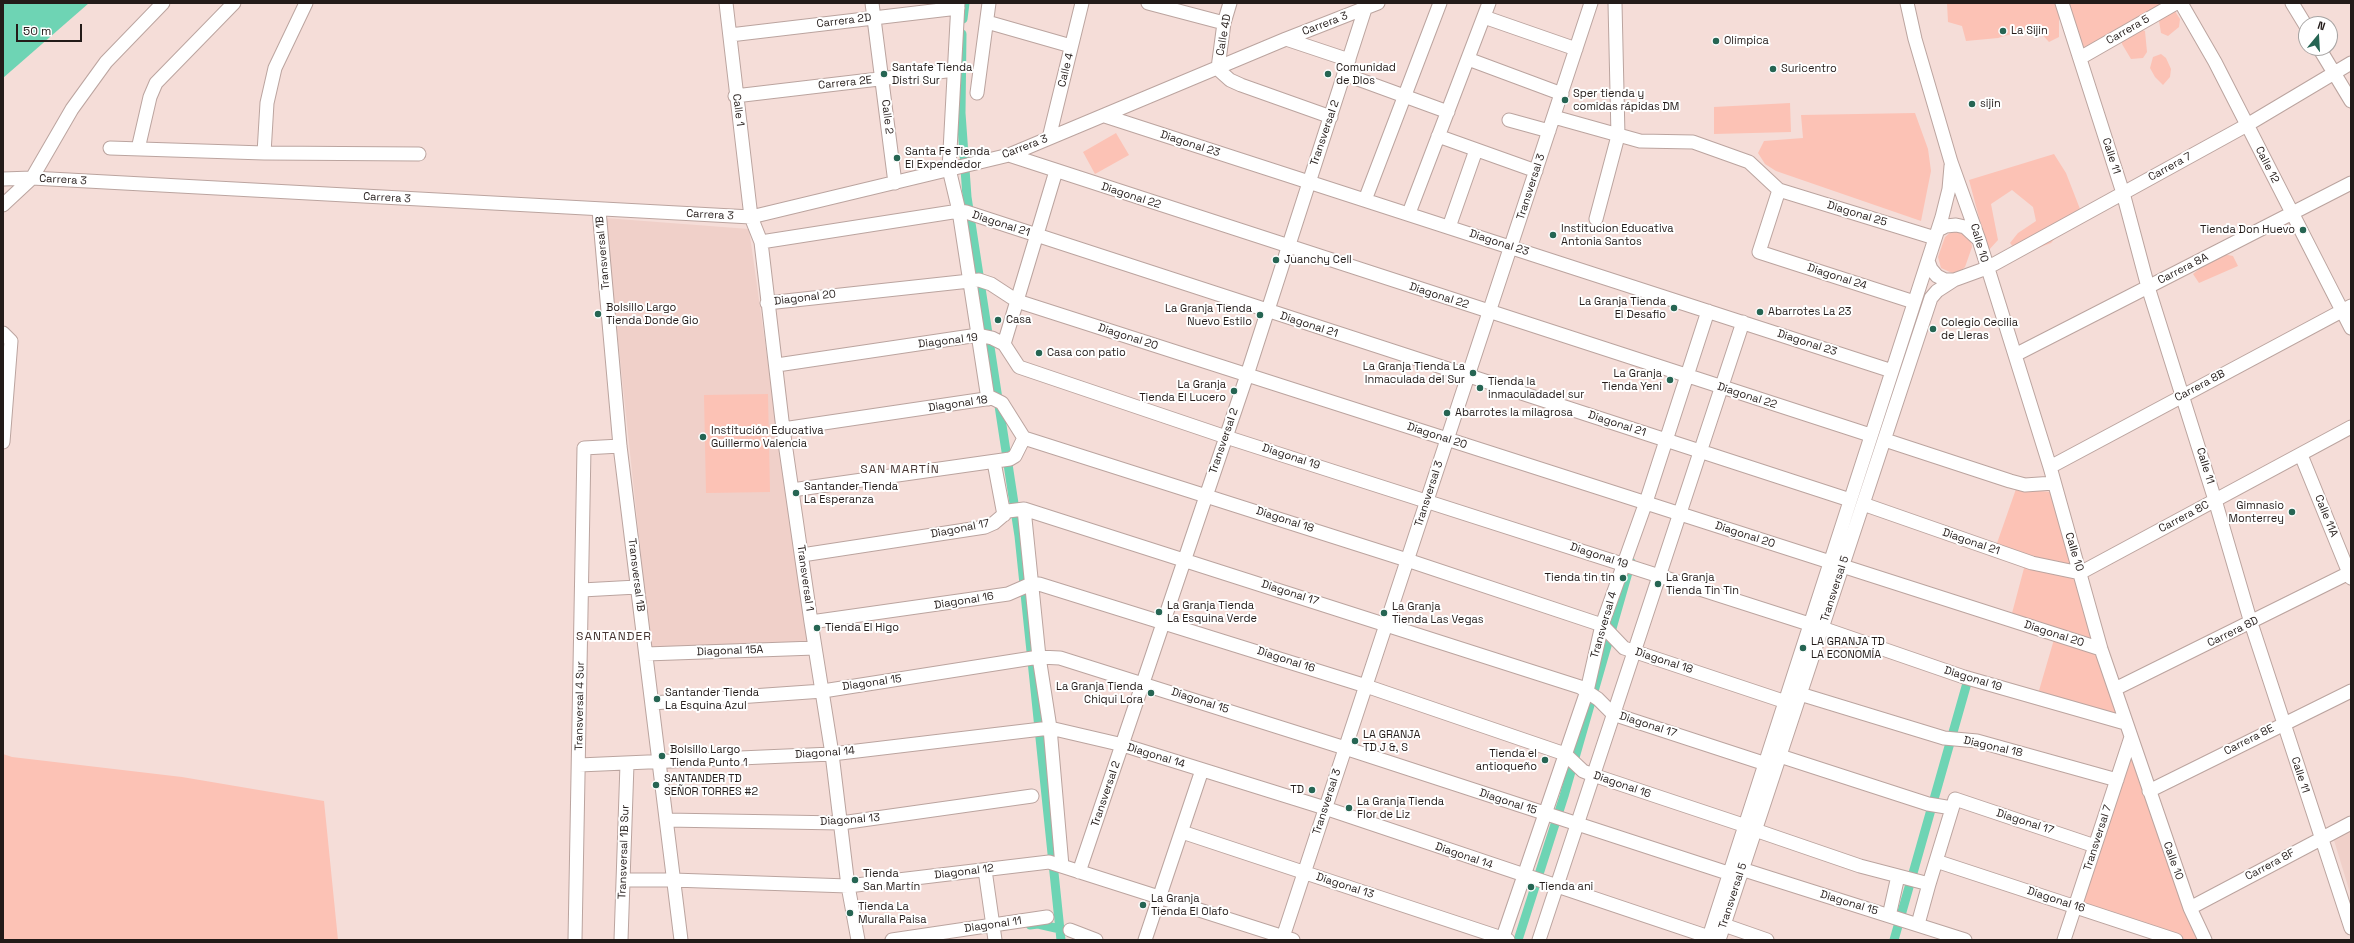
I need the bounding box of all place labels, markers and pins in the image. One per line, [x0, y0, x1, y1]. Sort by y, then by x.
place label: La Sijin [2011, 24, 2048, 38]
marker: La Sijin [1998, 26, 2008, 36]
place label: Olímpica [1724, 34, 1769, 48]
marker: Olímpica [1711, 36, 1721, 46]
place label: Santafe Tienda Distri Sur [892, 61, 972, 87]
place label: Comunidad de DIos [1336, 61, 1396, 87]
place label: Suricentro [1781, 62, 1837, 76]
marker: Suricentro [1768, 64, 1778, 74]
marker: Santafe Tienda Distri Sur [879, 69, 889, 79]
marker: Comunidad de DIos [1323, 69, 1333, 79]
place label: Sper tienda y comidas rápidas DM [1573, 87, 1679, 113]
marker: Sper tienda y comidas rápidas DM [1560, 95, 1570, 105]
place label: sijin [1980, 97, 2001, 111]
marker: sijin [1967, 99, 1977, 109]
place label: Santa Fe Tienda El Expendedor [905, 145, 990, 171]
marker: Santa Fe Tienda El Expendedor [892, 153, 902, 163]
place label: Institucion Educativa Antonia Santos [1561, 222, 1674, 248]
place label: Tienda Don Huevo [2200, 223, 2295, 237]
marker: Tienda Don Huevo [2298, 225, 2308, 235]
marker: Institucion Educativa Antonia Santos [1548, 230, 1558, 240]
place label: Juanchy Cell [1284, 253, 1352, 267]
marker: Juanchy Cell [1271, 255, 1281, 265]
place label: La Granja Tienda El Desafio [1579, 295, 1666, 321]
place label: Bolsillo Largo Tienda Donde Gio [606, 301, 699, 327]
place label: La Granja Tienda Nuevo Estilo [1165, 302, 1252, 328]
marker: La Granja Tienda El Desafio [1669, 303, 1679, 313]
place label: Abarrotes La 23 [1768, 305, 1851, 319]
marker: Abarrotes La 23 [1755, 307, 1765, 317]
marker: Bolsillo Largo Tienda Donde Gio [593, 309, 603, 319]
marker: La Granja Tienda Nuevo Estilo [1255, 310, 1265, 320]
place label: Casa [1006, 313, 1031, 327]
marker: Casa [993, 315, 1003, 325]
place label: Colegio Cecilia de Lleras [1941, 316, 2018, 342]
marker: Colegio Cecilia de Lleras [1928, 324, 1938, 334]
place label: Casa con patio [1047, 346, 1126, 360]
marker: Casa con patio [1034, 348, 1044, 358]
place label: La Granja Tienda La Inmaculada del Sur [1363, 360, 1465, 386]
place label: La Granja Tienda Yeni [1602, 367, 1662, 393]
marker: La Granja Tienda La Inmaculada del Sur [1468, 368, 1478, 378]
place label: Tienda la inmaculadadel sur [1488, 375, 1584, 401]
marker: La Granja Tienda Yeni [1665, 375, 1675, 385]
place label: La Granja Tienda El Lucero [1139, 378, 1226, 404]
marker: Tienda la inmaculadadel sur [1475, 383, 1485, 393]
marker: La Granja Tienda El Lucero [1229, 386, 1239, 396]
place label: Abarrotes la milagrosa [1455, 406, 1573, 420]
marker: Abarrotes la milagrosa [1442, 408, 1452, 418]
place label: Institución Educativa Guillermo Valencia [711, 424, 824, 450]
marker: Institución Educativa Guillermo Valencia [698, 432, 708, 442]
place label: Santander Tienda La Esperanza [804, 480, 898, 506]
marker: Santander Tienda La Esperanza [791, 488, 801, 498]
place label: Gimnasio Monterrey [2228, 499, 2284, 525]
marker: Gimnasio Monterrey [2287, 507, 2297, 517]
place label: Tienda tin tin [1545, 571, 1615, 585]
place label: La Granja Tienda Tin Tin [1666, 571, 1739, 597]
marker: Tienda tin tin [1618, 573, 1628, 583]
marker: La Granja Tienda Tin Tin [1653, 579, 1663, 589]
place label: La Granja Tienda La Esquina Verde [1167, 599, 1257, 625]
place label: La Granja Tienda Las Vegas [1392, 600, 1484, 626]
marker: La Granja Tienda La Esquina Verde [1154, 607, 1164, 617]
marker: La Granja Tienda Las Vegas [1379, 608, 1389, 618]
place label: Tienda El Higo [825, 621, 899, 635]
marker: Tienda El Higo [812, 623, 822, 633]
place label: LA GRANJA TD LA ECONOMÍA [1811, 635, 1885, 661]
marker: LA GRANJA TD LA ECONOMÍA [1798, 643, 1808, 653]
place label: La Granja Tienda Chiqui Lora [1056, 680, 1143, 706]
place label: Santander Tienda La Esquina Azul [665, 686, 759, 712]
marker: La Granja Tienda Chiqui Lora [1146, 688, 1156, 698]
marker: Santander Tienda La Esquina Azul [652, 694, 662, 704]
place label: LA GRANJA TD J &, S [1363, 728, 1420, 754]
marker: LA GRANJA TD J &, S [1350, 736, 1360, 746]
place label: Bolsillo Largo Tienda Punto 1 [670, 743, 748, 769]
place label: Tienda el antioqueño [1476, 747, 1537, 773]
marker: Bolsillo Largo Tienda Punto 1 [657, 751, 667, 761]
marker: Tienda el antioqueño [1540, 755, 1550, 765]
place label: SANTANDER TD SEÑOR TORRES #2 [664, 772, 758, 798]
marker: SANTANDER TD SEÑOR TORRES #2 [651, 780, 661, 790]
place label: TD [1290, 783, 1304, 797]
marker: TD [1307, 785, 1317, 795]
place label: La Granja Tienda Flor de Liz [1357, 795, 1444, 821]
marker: La Granja Tienda Flor de Liz [1344, 803, 1354, 813]
place label: Tienda San Martín [863, 867, 920, 893]
marker: Tienda San Martín [850, 875, 860, 885]
place label: Tienda ani [1539, 880, 1593, 894]
marker: Tienda ani [1526, 882, 1536, 892]
place label: La Granja Tienda El Olafo [1151, 892, 1229, 918]
place label: Tienda La Muralla Paisa [858, 900, 927, 926]
marker: La Granja Tienda El Olafo [1138, 900, 1148, 910]
marker: Tienda La Muralla Paisa [845, 908, 855, 918]

